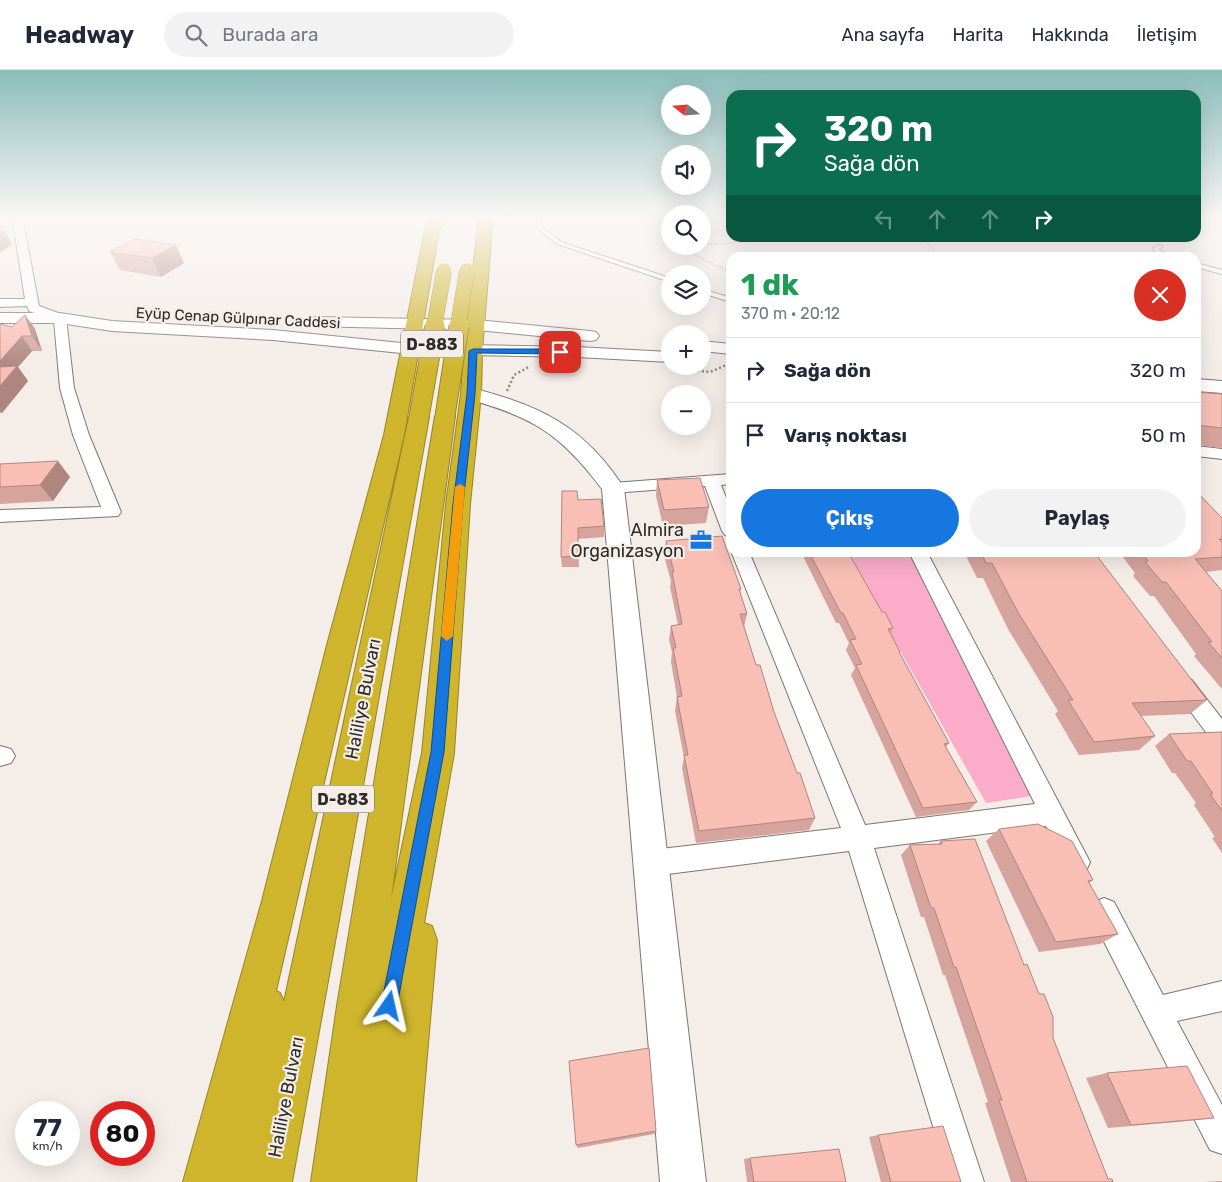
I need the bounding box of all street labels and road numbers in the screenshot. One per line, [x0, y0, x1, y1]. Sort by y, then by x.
street label: Eyüp Cenap Gülpınar Caddesi [135, 304, 341, 332]
road number: D-883 [401, 330, 463, 358]
street label: Haliliye Bulvarı [341, 637, 385, 761]
road number: D-883 [312, 786, 374, 812]
street label: Haliliye Bulvarı [264, 1035, 308, 1159]

